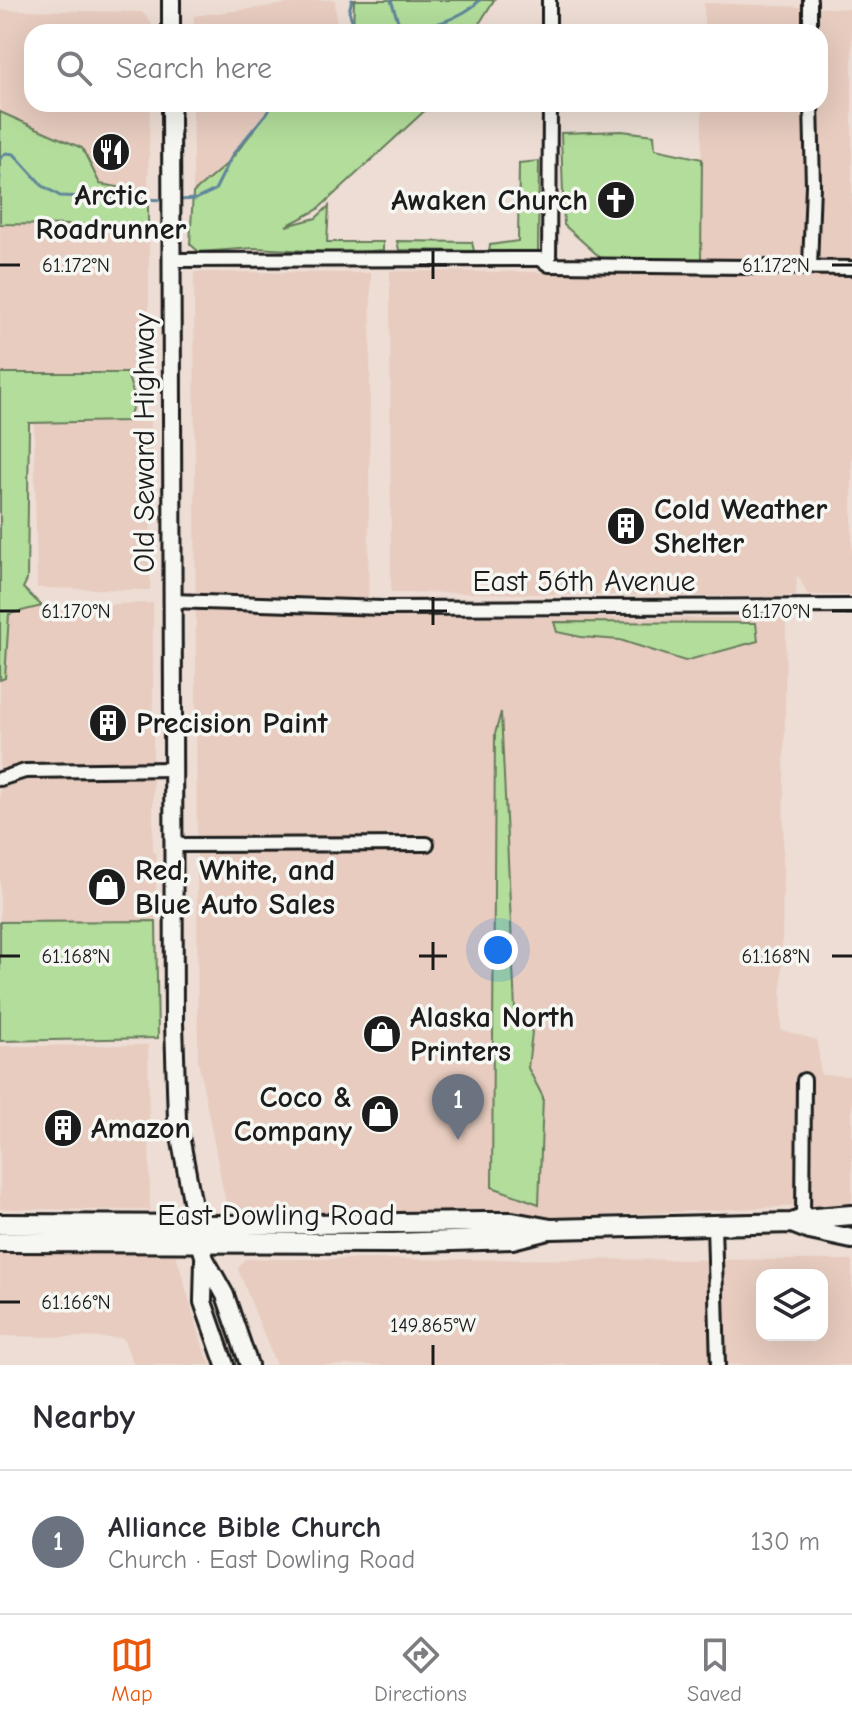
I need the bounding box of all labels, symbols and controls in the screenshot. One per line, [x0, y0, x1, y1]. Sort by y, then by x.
search box [24, 24, 828, 112]
icon: search [52, 46, 96, 90]
text: Search here [116, 51, 272, 86]
restaurant icon: Arctic Roadrunner [90, 131, 132, 173]
place label: Arctic Roadrunner [36, 178, 186, 247]
church icon: Awaken Church [595, 179, 637, 221]
place label: Awaken Church [391, 183, 588, 218]
text: 61.172°N [42, 254, 110, 277]
text: 61.172°N [742, 254, 810, 277]
street label: Old Seward Highway [127, 312, 162, 573]
place label: Cold Weather Shelter [654, 492, 827, 561]
building icon: Cold Weather Shelter [605, 505, 647, 547]
street label: East 56th Avenue [472, 564, 696, 599]
text: 61.170°N [41, 600, 111, 623]
text: 61.170°N [741, 600, 811, 623]
building icon: Precision Paint [87, 702, 129, 744]
place label: Precision Paint [136, 706, 329, 741]
place label: Red, White, and Blue Auto Sales [135, 853, 335, 922]
shop icon: Red, White, and Blue Auto Sales [86, 866, 128, 908]
your location [478, 930, 518, 970]
text: 61.168°N [42, 945, 110, 968]
text: 61.168°N [742, 945, 810, 968]
place label: Alaska North Printers [410, 1000, 575, 1069]
shop icon: Alaska North Printers [361, 1013, 403, 1055]
pin: 1 [432, 1074, 484, 1140]
place label: Coco & Company [234, 1080, 352, 1149]
shop icon: Coco & Company [359, 1093, 401, 1135]
building icon: Amazon [42, 1107, 84, 1149]
place label: Amazon [91, 1111, 191, 1146]
street label: East Dowling Road [157, 1198, 395, 1233]
map controls [756, 1269, 828, 1341]
button: layers [756, 1269, 828, 1341]
text: 61.166°N [41, 1291, 111, 1314]
text: 149.865°W [390, 1314, 476, 1337]
text: Nearby [32, 1397, 135, 1437]
text: Alliance Bible Church [108, 1510, 381, 1545]
text: 1 [53, 1527, 63, 1557]
text: 130 m [751, 1527, 820, 1557]
text: Church · East Dowling Road [108, 1545, 415, 1575]
tab: Map [110, 1633, 154, 1707]
tab: Directions [374, 1633, 467, 1707]
tab: Saved [687, 1633, 742, 1707]

